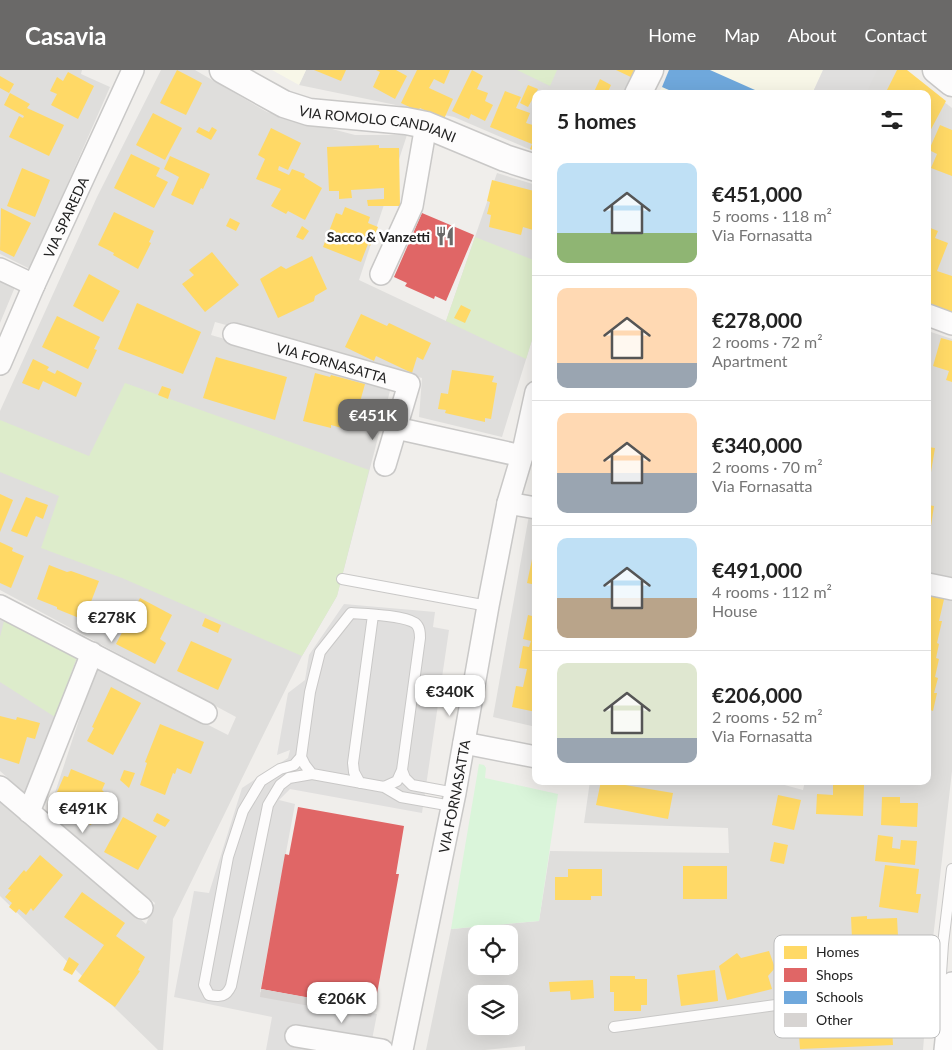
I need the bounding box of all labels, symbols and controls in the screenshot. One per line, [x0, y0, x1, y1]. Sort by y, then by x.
text: Casavia [25, 21, 106, 50]
text: Home [648, 24, 696, 46]
text: Map [724, 24, 760, 46]
text: About [788, 24, 837, 46]
text: Contact [865, 24, 927, 46]
street label: VIA ROMOLO CANDIANI [297, 101, 459, 145]
icon: filters [878, 106, 906, 134]
text: 5 homes [557, 108, 636, 133]
street label: VIA SPAREDA [39, 173, 92, 260]
text: €451,000 [712, 181, 802, 206]
icon: home [597, 183, 657, 243]
text: 5 rooms · 118 m² [712, 206, 832, 225]
restaurant icon: Sacco & Vanzetti [434, 225, 456, 247]
text: Via Fornasatta [712, 225, 813, 244]
place label: Sacco & Vanzetti [327, 228, 430, 245]
text: €278,000 [712, 307, 802, 332]
icon: home [597, 308, 657, 368]
text: 2 rooms · 72 m² [712, 332, 823, 351]
street label: VIA FORNASATTA [274, 338, 390, 386]
text: Apartment [712, 351, 787, 370]
pin: €451K [338, 398, 408, 441]
text: €451K [349, 405, 397, 424]
text: €340,000 [712, 432, 802, 457]
icon: home [597, 433, 657, 493]
text: 2 rooms · 70 m² [712, 457, 823, 476]
text: Via Fornasatta [712, 476, 813, 495]
text: €491,000 [712, 557, 802, 582]
icon: home [597, 558, 657, 618]
text: 4 rooms · 112 m² [712, 582, 832, 601]
pin: €278K [77, 600, 147, 643]
text: House [712, 601, 757, 620]
text: €278K [88, 607, 136, 626]
pin: €340K [415, 674, 485, 717]
text: €340K [426, 681, 474, 700]
text: €206,000 [712, 682, 802, 707]
icon: home [597, 683, 657, 743]
text: 2 rooms · 52 m² [712, 707, 823, 726]
text: Via Fornasatta [712, 726, 813, 745]
street label: VIA FORNASATTA [434, 738, 473, 854]
pin: €491K [48, 792, 118, 834]
text: €491K [59, 798, 107, 817]
map controls [468, 925, 518, 1035]
button: locate [468, 925, 518, 975]
legend [774, 935, 940, 1038]
text: Homes [816, 943, 859, 960]
text: Shops [816, 966, 853, 983]
pin: €206K [307, 982, 377, 1024]
button: layers [468, 985, 518, 1035]
text: €206K [318, 988, 366, 1007]
text: Schools [816, 988, 863, 1005]
text: Other [816, 1011, 853, 1028]

